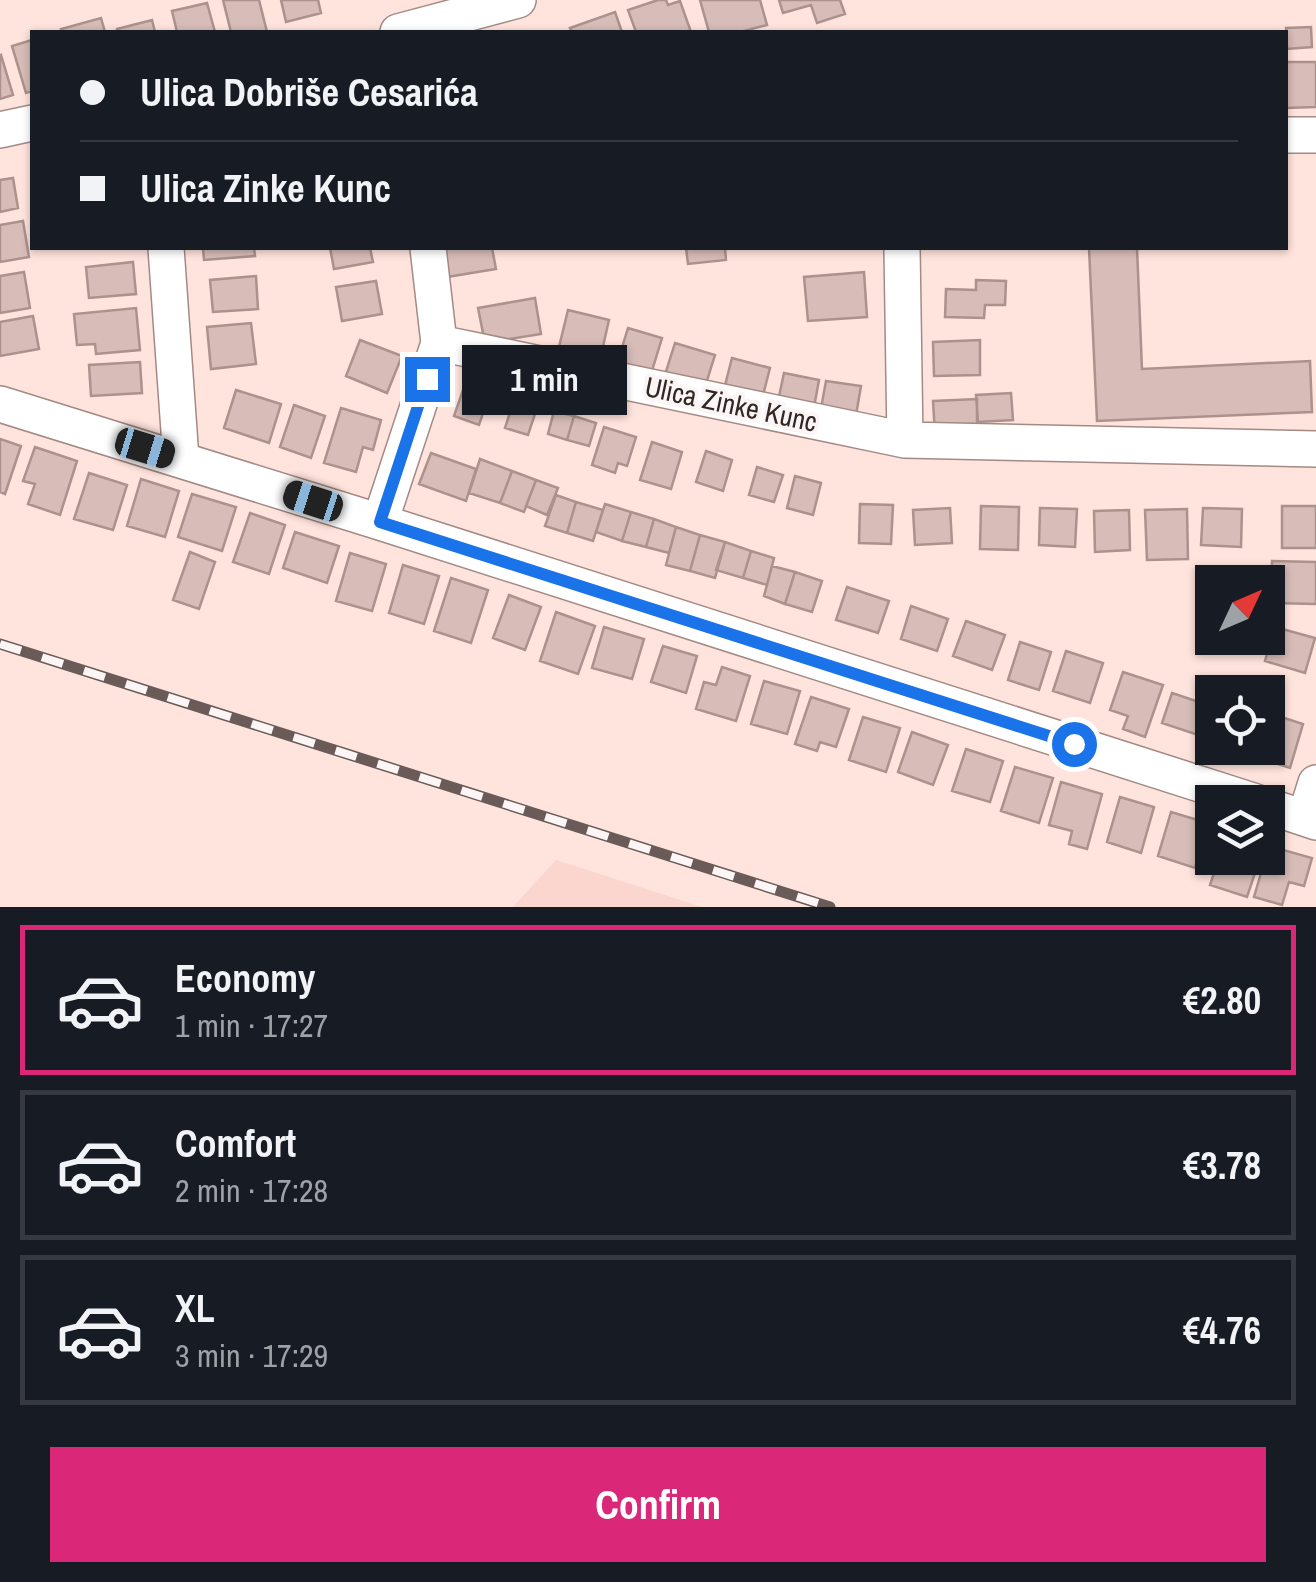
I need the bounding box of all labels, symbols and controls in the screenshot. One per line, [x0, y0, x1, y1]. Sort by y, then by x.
text: Ulica Dobriše Cesarića [140, 67, 478, 118]
text: Ulica Zinke Kunc [140, 163, 391, 214]
callout: 1 min [462, 344, 627, 414]
route end [405, 357, 450, 402]
text: 1 min [510, 358, 579, 401]
street label: Ulica Zinke Kunc [642, 367, 820, 441]
car [112, 425, 178, 471]
car [280, 477, 346, 525]
north arrow [1195, 565, 1285, 655]
map controls [1195, 565, 1285, 875]
button: locate [1195, 675, 1285, 765]
route start [1052, 722, 1097, 767]
button: layers [1195, 785, 1285, 875]
text: Economy [175, 953, 315, 1004]
icon: car [55, 955, 145, 1045]
text: €2.80 [1183, 975, 1261, 1026]
text: 1 min · 17:27 [175, 1004, 328, 1047]
text: Comfort [175, 1118, 296, 1169]
icon: car [55, 1120, 145, 1210]
text: €3.78 [1183, 1140, 1261, 1191]
text: 2 min · 17:28 [175, 1169, 328, 1212]
text: XL [175, 1283, 215, 1334]
icon: car [55, 1285, 145, 1375]
text: €4.76 [1183, 1305, 1261, 1356]
text: 3 min · 17:29 [175, 1334, 328, 1377]
button: Confirm [50, 1447, 1266, 1562]

